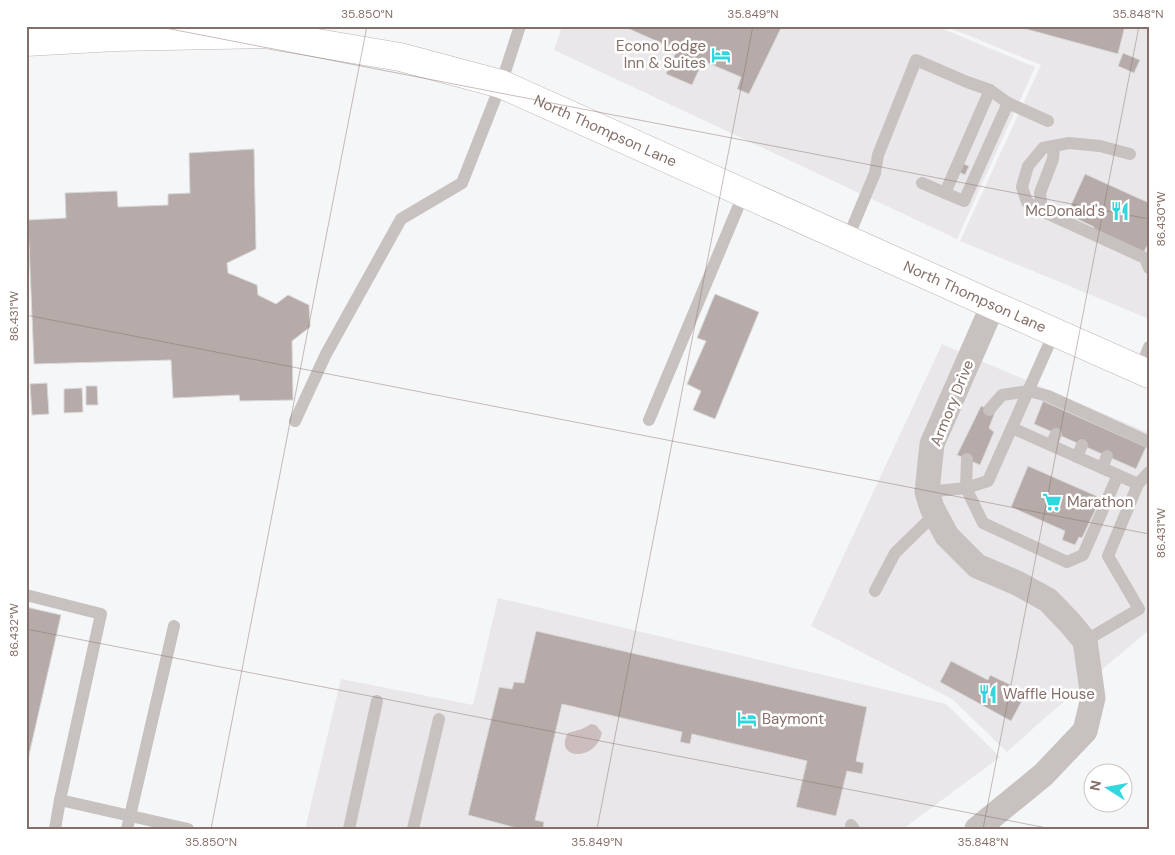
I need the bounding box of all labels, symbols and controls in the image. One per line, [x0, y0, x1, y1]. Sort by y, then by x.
text: 35.850°N [341, 6, 393, 22]
text: 35.849°N [727, 6, 779, 22]
text: 35.848°N [1112, 6, 1164, 22]
place label: Econo Lodge Inn & Suites [616, 36, 706, 73]
hotel icon: Econo Lodge Inn & Suites [710, 44, 732, 66]
street label: North Thompson Lane [531, 90, 680, 172]
text: 86.430°W [1153, 191, 1169, 247]
restaurant icon: McDonald's [1109, 200, 1131, 222]
place label: McDonald's [1025, 201, 1105, 221]
street label: North Thompson Lane [900, 256, 1049, 337]
text: 86.431°W [6, 290, 22, 341]
street label: Armory Drive [926, 357, 978, 449]
supermarket icon: Marathon [1041, 491, 1063, 513]
place label: Marathon [1067, 492, 1133, 512]
text: 86.431°W [1153, 507, 1169, 558]
text: 86.432°W [6, 603, 22, 657]
restaurant icon: Waffle House [977, 683, 999, 705]
place label: Waffle House [1003, 684, 1095, 704]
hotel icon: Baymont [736, 708, 758, 730]
place label: Baymont [762, 709, 824, 729]
north arrow [1082, 762, 1132, 812]
text: N [1085, 779, 1105, 792]
text: 35.850°N [185, 834, 237, 850]
text: 35.849°N [571, 834, 623, 850]
text: 35.848°N [957, 834, 1009, 850]

